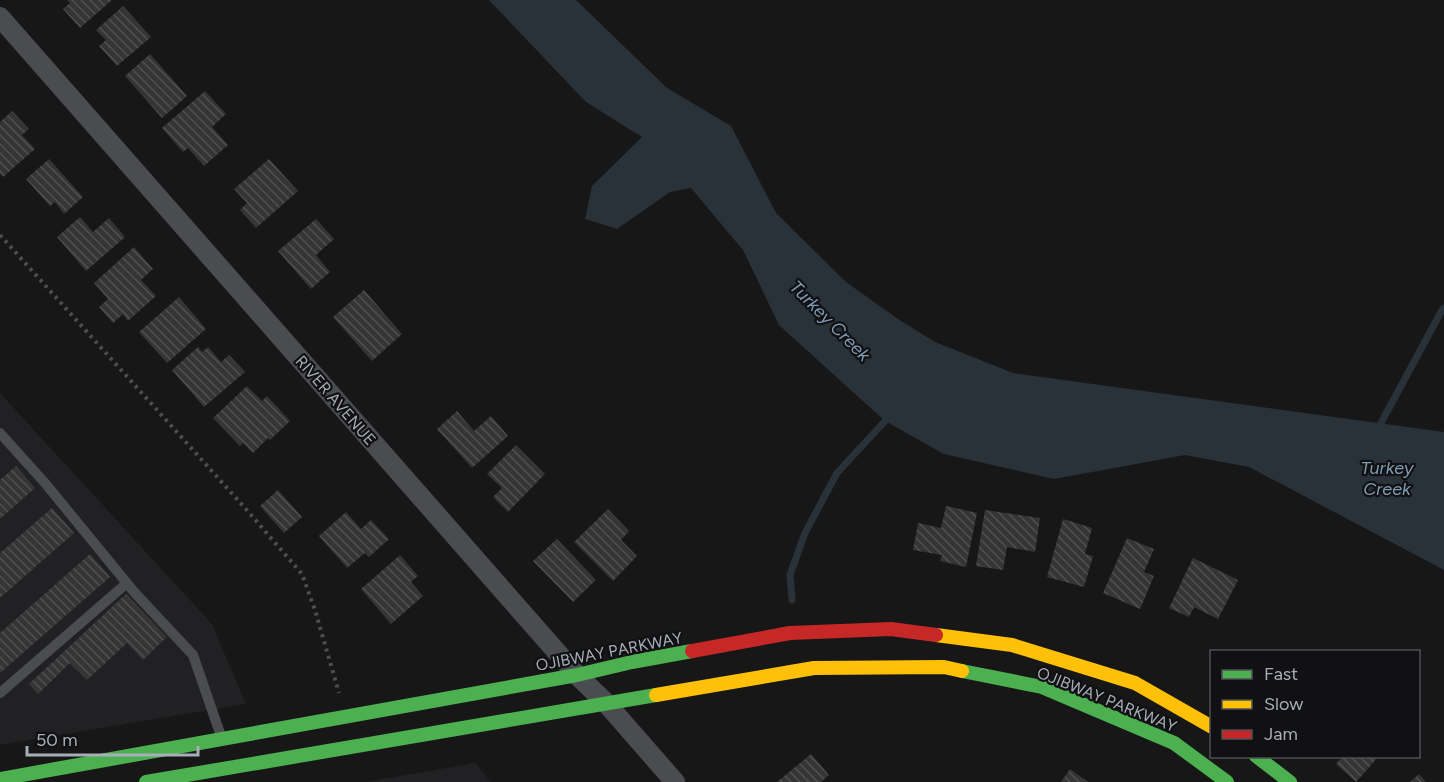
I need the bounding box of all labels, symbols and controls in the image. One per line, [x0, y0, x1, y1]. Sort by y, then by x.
water label: Turkey Creek [785, 276, 876, 367]
street label: RIVER AVENUE [291, 352, 380, 449]
water label: Turkey Creek [1360, 457, 1415, 500]
street label: OJIBWAY PARKWAY [534, 628, 684, 675]
legend [1210, 650, 1420, 758]
street label: OJIBWAY PARKWAY [1034, 663, 1180, 736]
text: Fast [1264, 663, 1298, 685]
text: Slow [1264, 693, 1303, 715]
scale bar [27, 719, 198, 757]
text: Jam [1264, 723, 1298, 745]
text: 50 m [36, 729, 78, 751]

